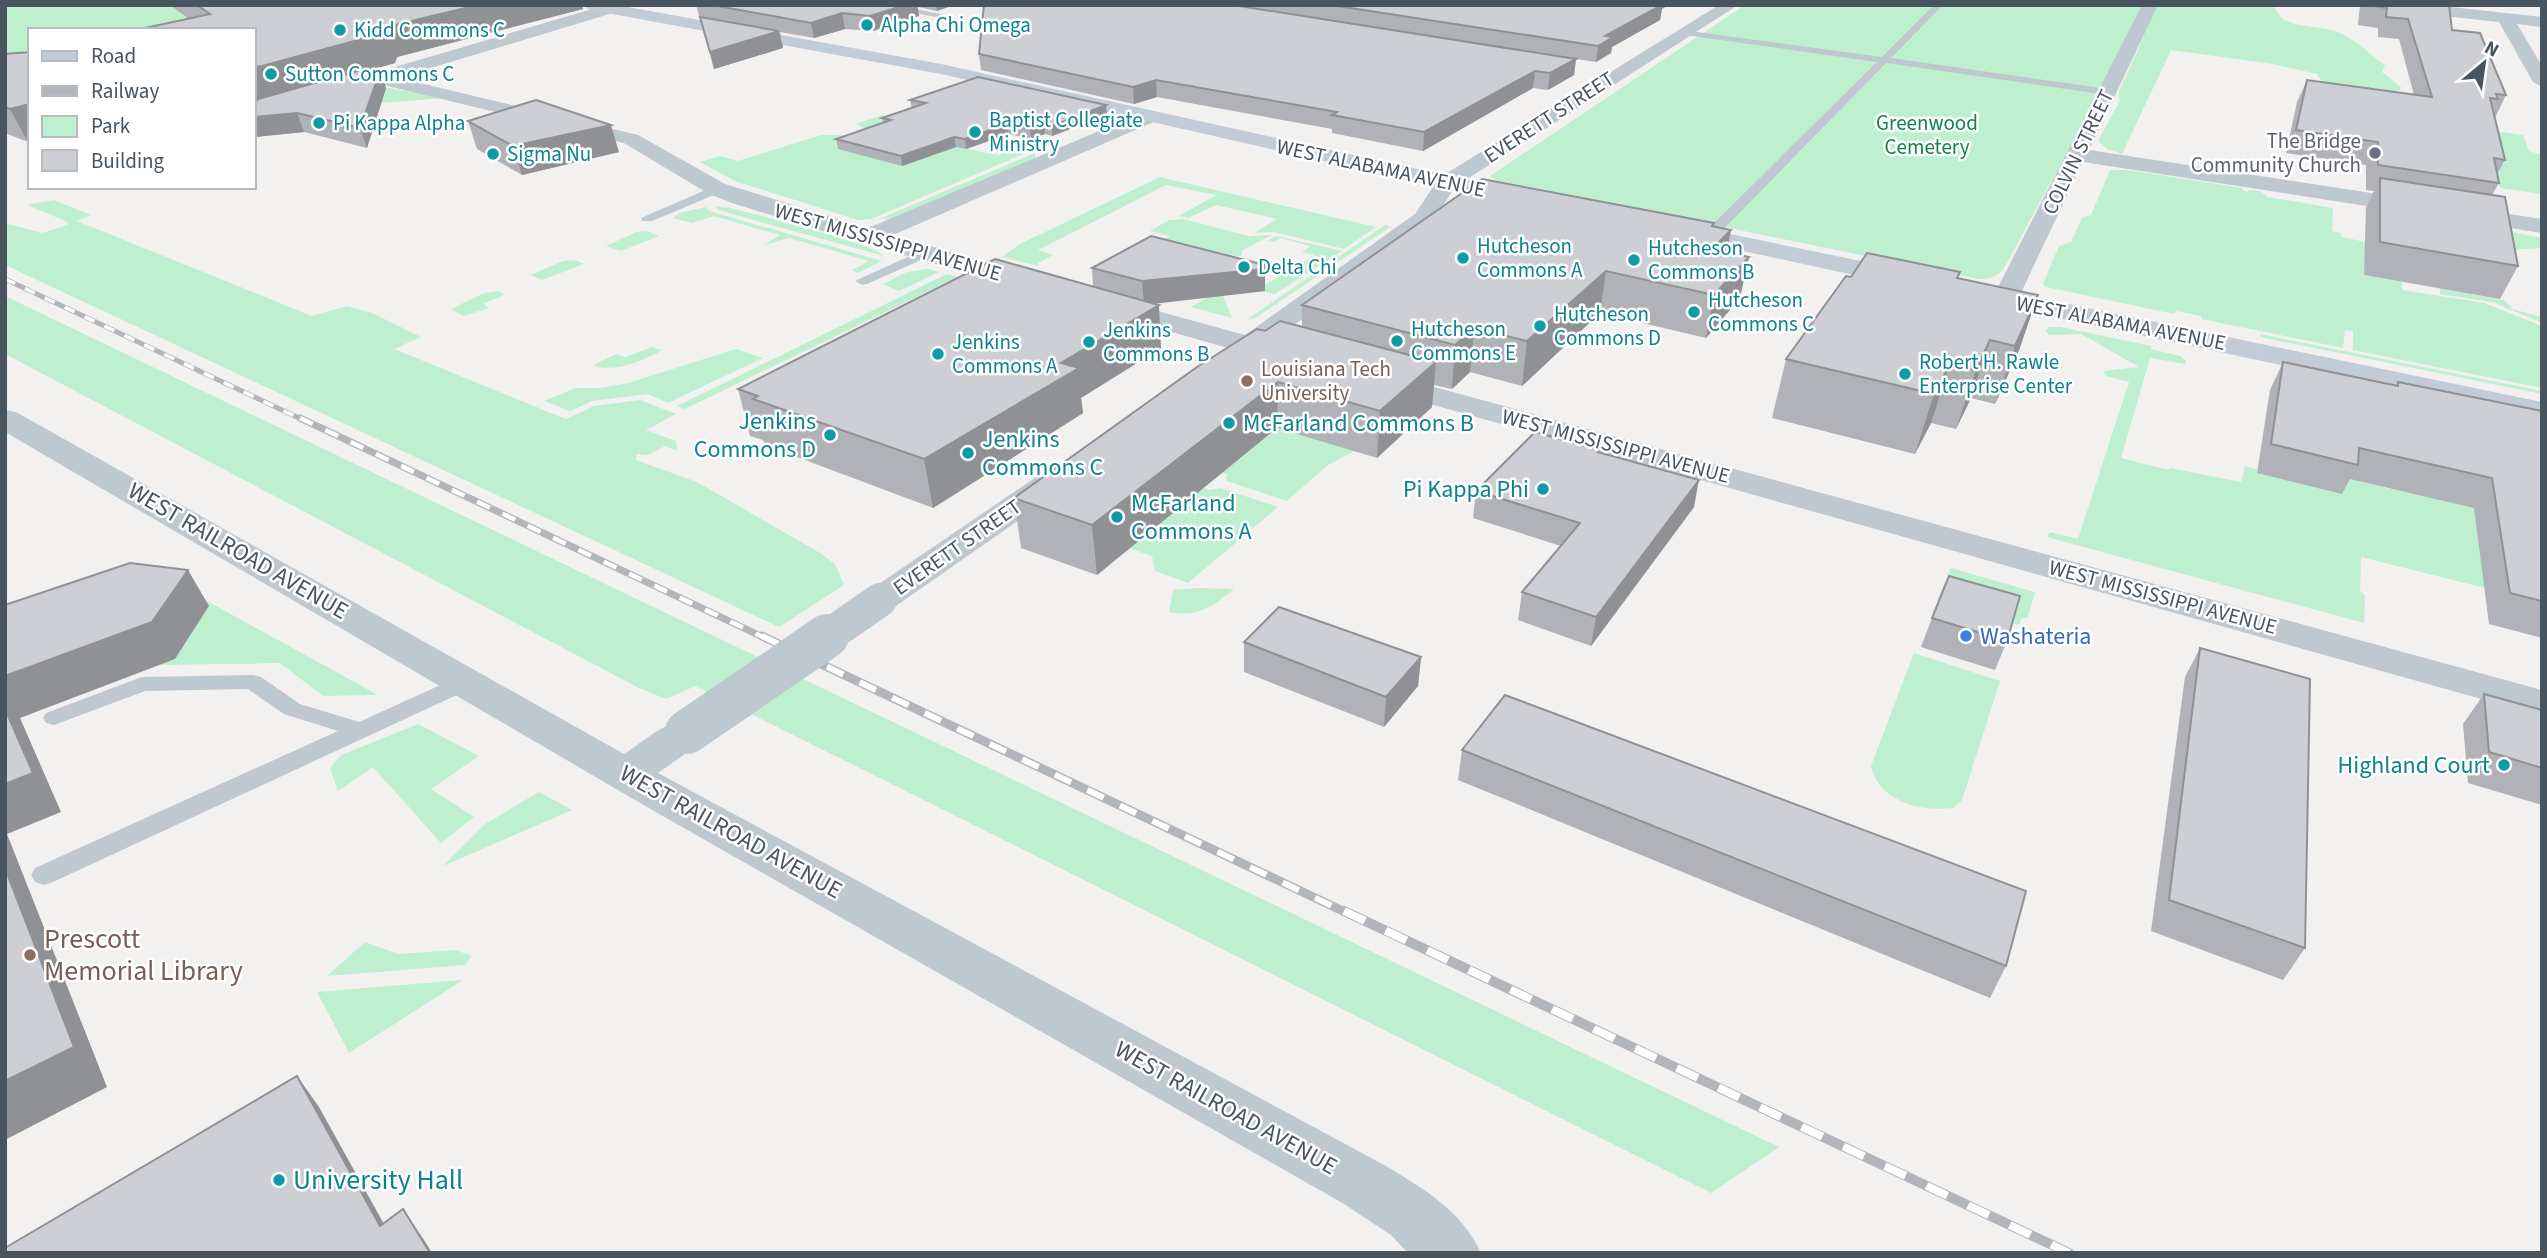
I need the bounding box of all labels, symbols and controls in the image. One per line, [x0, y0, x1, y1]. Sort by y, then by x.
place label: Alpha Chi Omega [881, 10, 1031, 40]
place label: Kidd Commons C [354, 15, 505, 45]
marker: Alpha Chi Omega [859, 17, 875, 33]
marker: Kidd Commons C [332, 22, 348, 38]
legend [28, 28, 256, 189]
north arrow [2449, 28, 2519, 98]
text: N [2479, 35, 2504, 64]
text: Road [91, 41, 136, 71]
place label: Sutton Commons C [285, 59, 454, 89]
street label: EVERETT STREET [1478, 64, 1620, 170]
marker: Sutton Commons C [263, 66, 279, 82]
text: Railway [91, 76, 159, 106]
street label: COLVIN STREET [2035, 85, 2121, 219]
place label: Baptist Collegiate Ministry [989, 105, 1143, 159]
place label: Pi Kappa Alpha [333, 108, 465, 138]
park label: Greenwood Cemetery [1876, 108, 1978, 162]
text: Park [91, 111, 131, 141]
marker: Pi Kappa Alpha [311, 115, 327, 131]
marker: Baptist Collegiate Ministry [967, 124, 983, 140]
place label: The Bridge Community Church [2191, 126, 2361, 180]
street label: WEST ALABAMA AVENUE [1274, 131, 1488, 205]
place label: Sigma Nu [507, 139, 591, 169]
marker: The Bridge Community Church [2367, 145, 2383, 161]
text: Building [91, 146, 165, 176]
marker: Sigma Nu [485, 146, 501, 162]
street label: WEST MISSISSIPPI AVENUE [771, 195, 1005, 289]
place label: Hutcheson Commons A [1477, 231, 1583, 285]
place label: Hutcheson Commons B [1648, 233, 1754, 287]
marker: Hutcheson Commons A [1455, 250, 1471, 266]
place label: Delta Chi [1258, 252, 1337, 282]
marker: Hutcheson Commons B [1626, 252, 1642, 268]
marker: Delta Chi [1236, 259, 1252, 275]
place label: Hutcheson Commons C [1708, 285, 1814, 339]
street label: WEST ALABAMA AVENUE [2014, 288, 2228, 358]
place label: Hutcheson Commons D [1554, 299, 1661, 353]
marker: Hutcheson Commons C [1686, 304, 1702, 320]
place label: Hutcheson Commons E [1411, 314, 1516, 368]
place label: Jenkins Commons B [1103, 315, 1209, 369]
marker: Hutcheson Commons D [1532, 318, 1548, 334]
place label: Jenkins Commons A [952, 327, 1058, 381]
marker: Hutcheson Commons E [1389, 333, 1405, 349]
marker: Jenkins Commons B [1081, 334, 1097, 350]
marker: Jenkins Commons A [930, 346, 946, 362]
place label: Robert H. Rawle Enterprise Center [1919, 347, 2073, 401]
place label: Louisiana Tech University [1261, 354, 1391, 408]
marker: Robert H. Rawle Enterprise Center [1897, 366, 1913, 382]
marker: Louisiana Tech University [1239, 373, 1255, 389]
street label: WEST MISSISSIPPI AVENUE [1499, 401, 1733, 491]
place label: Jenkins Commons D [694, 404, 816, 467]
place label: McFarland Commons B [1243, 406, 1474, 441]
marker: McFarland Commons B [1221, 415, 1237, 431]
place label: Jenkins Commons C [982, 422, 1103, 485]
marker: Jenkins Commons D [822, 427, 838, 443]
marker: Jenkins Commons C [960, 445, 976, 461]
place label: Pi Kappa Phi [1403, 472, 1529, 507]
street label: WEST RAILROAD AVENUE [121, 473, 355, 629]
marker: Pi Kappa Phi [1535, 481, 1551, 497]
place label: McFarland Commons A [1131, 486, 1252, 549]
street label: EVERETT STREET [887, 492, 1027, 602]
marker: McFarland Commons A [1109, 509, 1125, 525]
street label: WEST MISSISSIPPI AVENUE [2046, 552, 2280, 642]
place label: Washateria [1980, 619, 2091, 654]
marker: Washateria [1958, 628, 1974, 644]
place label: Highland Court [2338, 748, 2490, 783]
street label: WEST RAILROAD AVENUE [613, 756, 849, 908]
marker: Highland Court [2496, 757, 2512, 773]
place label: Prescott Memorial Library [44, 919, 243, 991]
marker: Prescott Memorial Library [22, 947, 38, 963]
street label: WEST RAILROAD AVENUE [1108, 1032, 1344, 1184]
place label: University Hall [293, 1160, 463, 1200]
marker: University Hall [271, 1172, 287, 1188]

